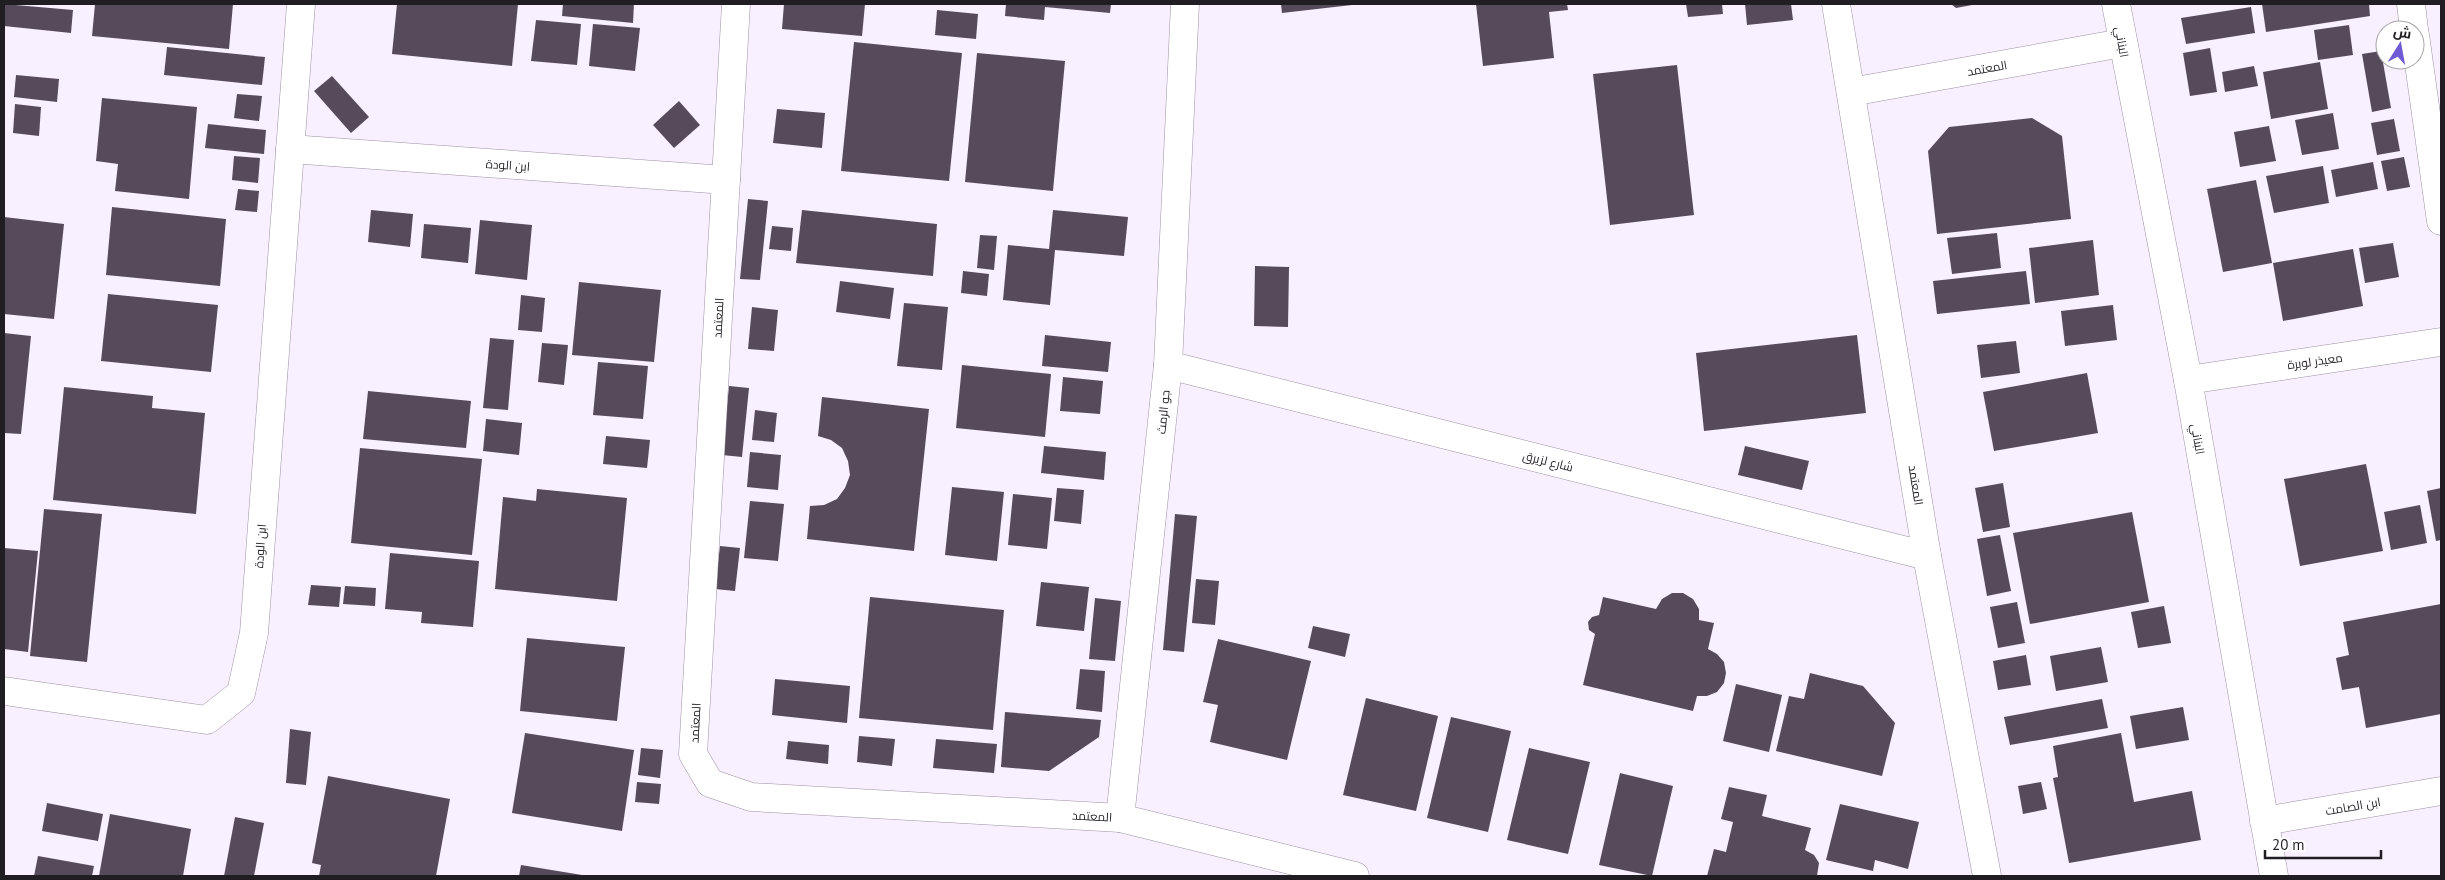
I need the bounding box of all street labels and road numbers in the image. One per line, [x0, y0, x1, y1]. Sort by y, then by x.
street label: البناني [2109, 25, 2132, 59]
street label: المعتمد [1966, 57, 2008, 79]
street label: ابن الودة [485, 156, 531, 174]
street label: المعتمد [709, 297, 727, 339]
street label: معيذر لوبرة [2286, 350, 2344, 372]
street label: جو الرمث [1153, 389, 1173, 435]
street label: البناني [2185, 422, 2208, 456]
street label: شارع لزيرق [1521, 447, 1575, 475]
street label: المعتمد [1905, 464, 1927, 506]
street label: ابن الودة [251, 523, 269, 569]
street label: المعتمد [686, 702, 704, 744]
street label: ابن الصامت [2324, 794, 2382, 818]
street label: المعتمد [1071, 807, 1113, 825]

